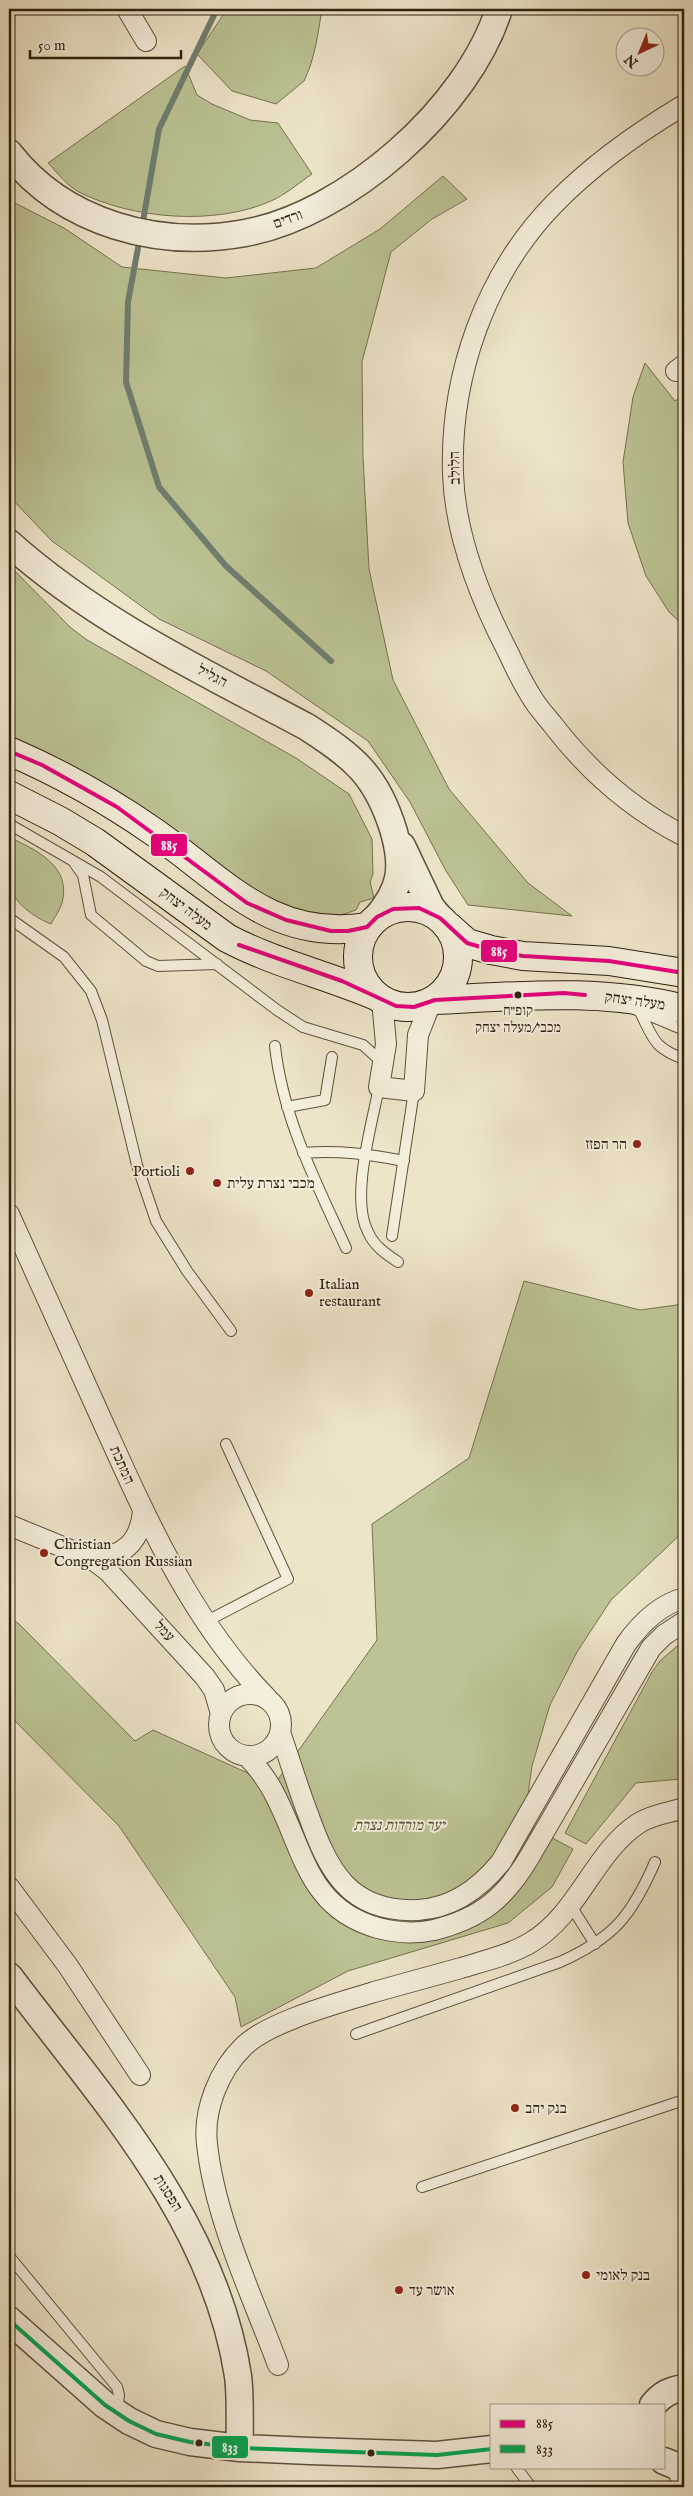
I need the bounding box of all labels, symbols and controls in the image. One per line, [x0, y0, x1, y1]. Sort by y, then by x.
scale bar [30, 28, 181, 60]
north arrow [616, 28, 666, 78]
text: 50 m [38, 36, 66, 55]
text: N [621, 50, 643, 72]
street label: ורדים [271, 205, 305, 233]
street label: הלולב [445, 451, 465, 485]
street label: הגליל [194, 660, 230, 692]
line badge: 885 [150, 833, 188, 857]
text: 885 [161, 837, 177, 855]
street label: מעלה יצחק [156, 883, 216, 935]
line badge: 885 [480, 939, 518, 963]
text: 885 [491, 943, 507, 961]
street label: מעלה יצחק [604, 987, 666, 1015]
marker: קופ״ח מכבי/מעלה יצחק [513, 990, 523, 1000]
place label: קופ״ח מכבי/מעלה יצחק [475, 1002, 561, 1037]
place label: הר הפזז [585, 1135, 627, 1154]
marker: הר הפזז [631, 1138, 643, 1150]
place label: Portioli [133, 1162, 180, 1181]
marker: Portioli [184, 1165, 196, 1177]
place label: מכבי נצרת עלית [227, 1174, 315, 1193]
marker: מכבי נצרת עלית [211, 1177, 223, 1189]
place label: Italian restaurant [319, 1275, 381, 1311]
marker: Italian restaurant [303, 1287, 315, 1299]
street label: המתכת [105, 1443, 139, 1487]
place label: Christian Congregation Russian [54, 1535, 192, 1571]
marker: Christian Congregation Russian [38, 1547, 50, 1559]
street label: עמל [149, 1616, 179, 1646]
park label: יער מורדות נצרת [353, 1816, 446, 1835]
place label: בנק יהב [525, 2099, 567, 2118]
marker: בנק יהב [509, 2102, 521, 2114]
street label: הפסגות [149, 2171, 187, 2215]
place label: בנק לאומי [596, 2266, 650, 2285]
marker: בנק לאומי [580, 2269, 592, 2281]
place label: אושר עד [409, 2281, 455, 2300]
marker: אושר עד [393, 2284, 405, 2296]
legend [490, 2404, 666, 2468]
text: 885 [536, 2414, 554, 2433]
line badge: 833 [211, 2435, 249, 2459]
unlabelled marker [194, 2438, 204, 2448]
text: 833 [222, 2439, 238, 2457]
text: 833 [536, 2440, 553, 2459]
unlabelled marker [366, 2448, 376, 2458]

